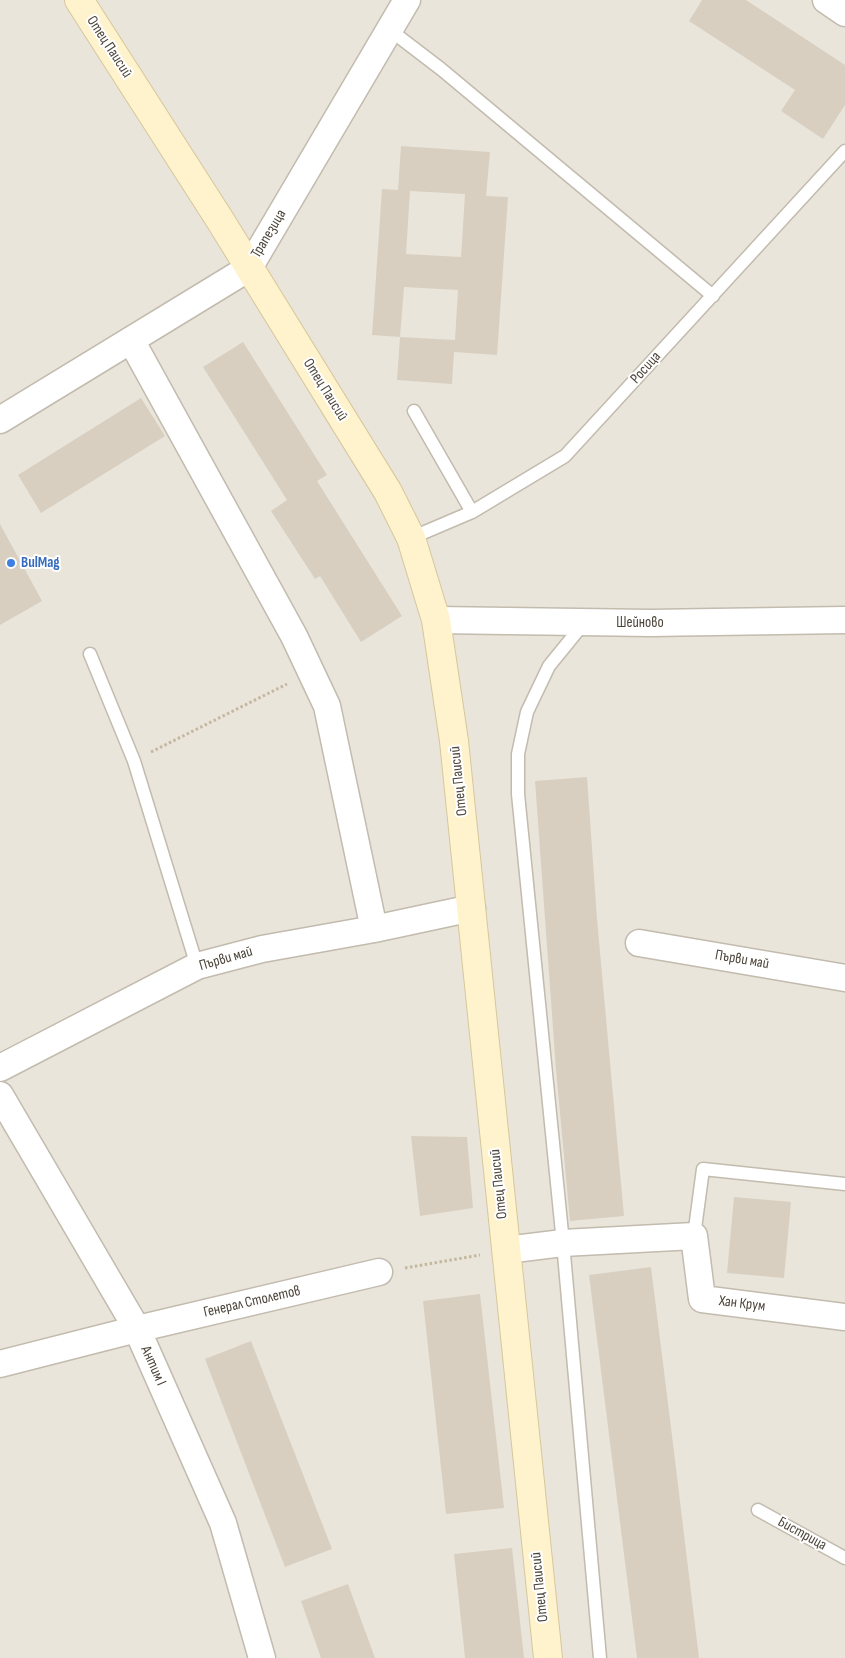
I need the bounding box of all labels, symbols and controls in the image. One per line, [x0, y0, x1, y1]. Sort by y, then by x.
street label: Отец Паисий [82, 13, 136, 81]
street label: Трапезица [248, 207, 290, 261]
street label: Росица [627, 348, 665, 388]
street label: Отец Паисий [299, 356, 351, 424]
place label: BulMag [21, 554, 60, 572]
marker: BulMag [5, 557, 17, 569]
street label: Шейново [616, 614, 664, 632]
street label: Отец Паисий [446, 745, 472, 817]
street label: Първи май [197, 943, 255, 975]
street label: Първи май [714, 946, 770, 974]
street label: Отец Паисий [486, 1148, 512, 1220]
street label: Генерал Столетов [202, 1282, 302, 1322]
street label: Хан Крум [718, 1292, 766, 1316]
street label: Антим I [136, 1343, 170, 1389]
street label: Бистрица [774, 1513, 830, 1555]
street label: Отец Паисий [527, 1551, 553, 1623]

